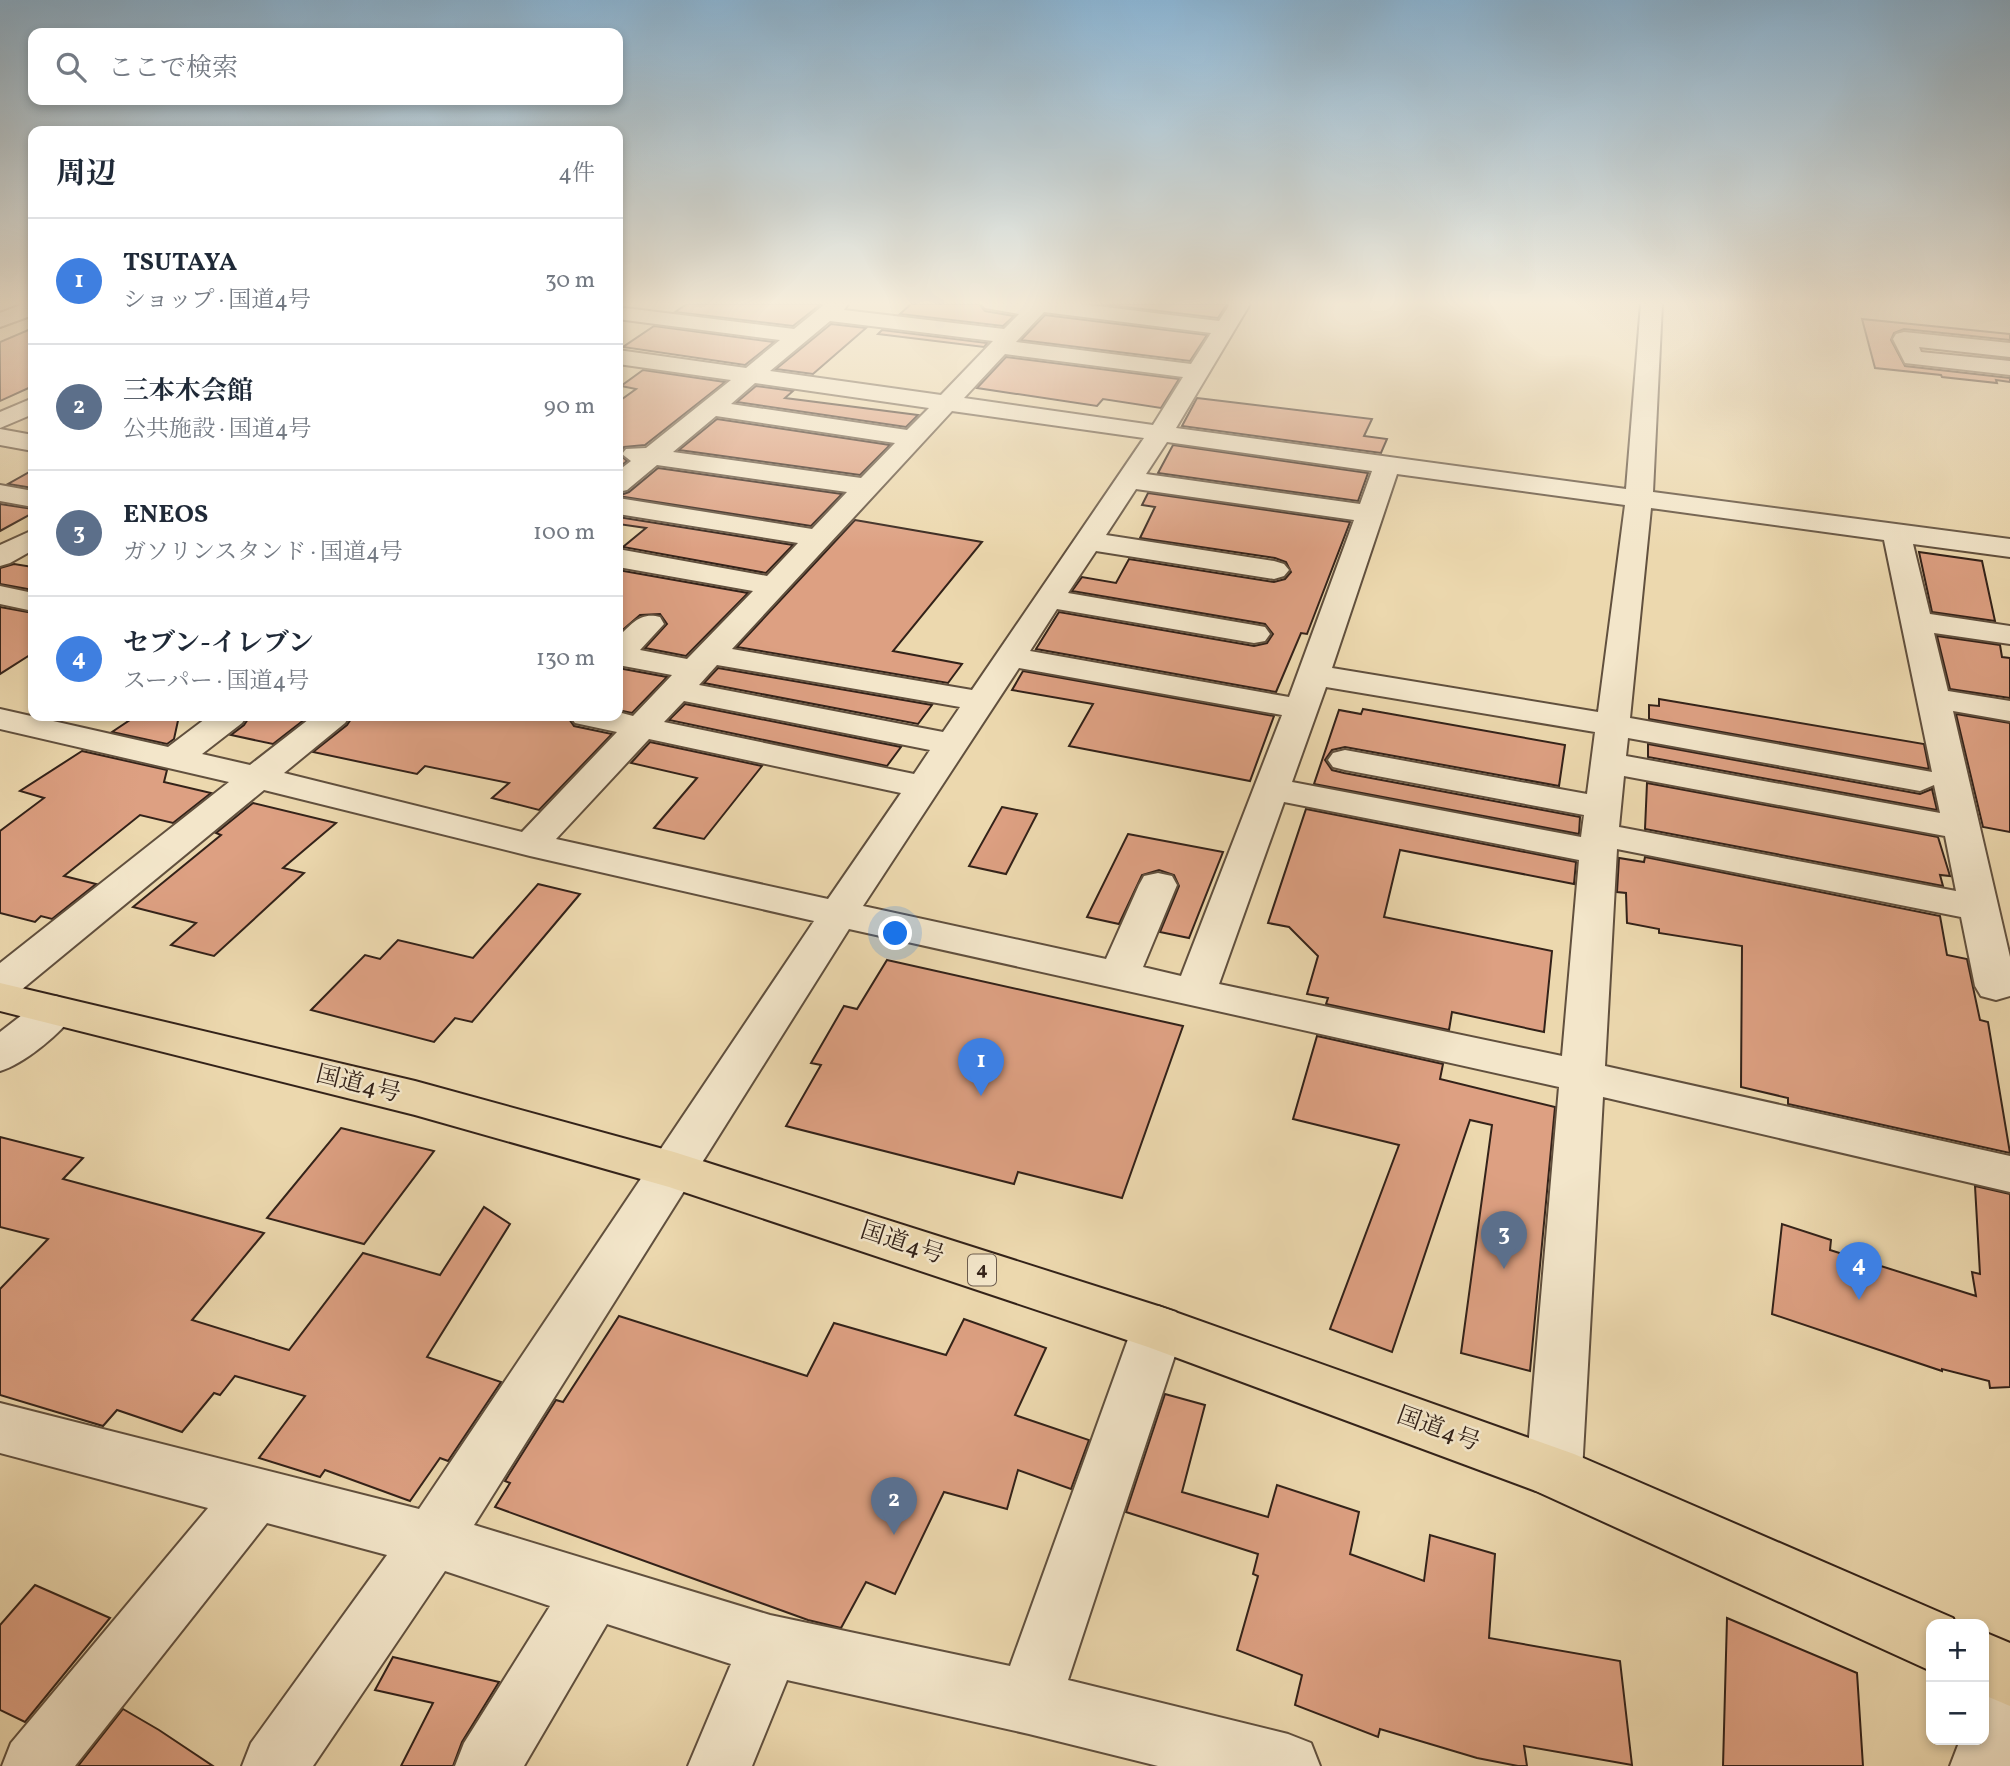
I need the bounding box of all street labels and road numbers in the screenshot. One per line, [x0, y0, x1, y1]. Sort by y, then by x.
street label: 国道4号 [312, 1058, 404, 1112]
street label: 国道4号 [856, 1214, 948, 1274]
road number: 4 [968, 1254, 996, 1286]
street label: 国道4号 [1392, 1399, 1484, 1461]

